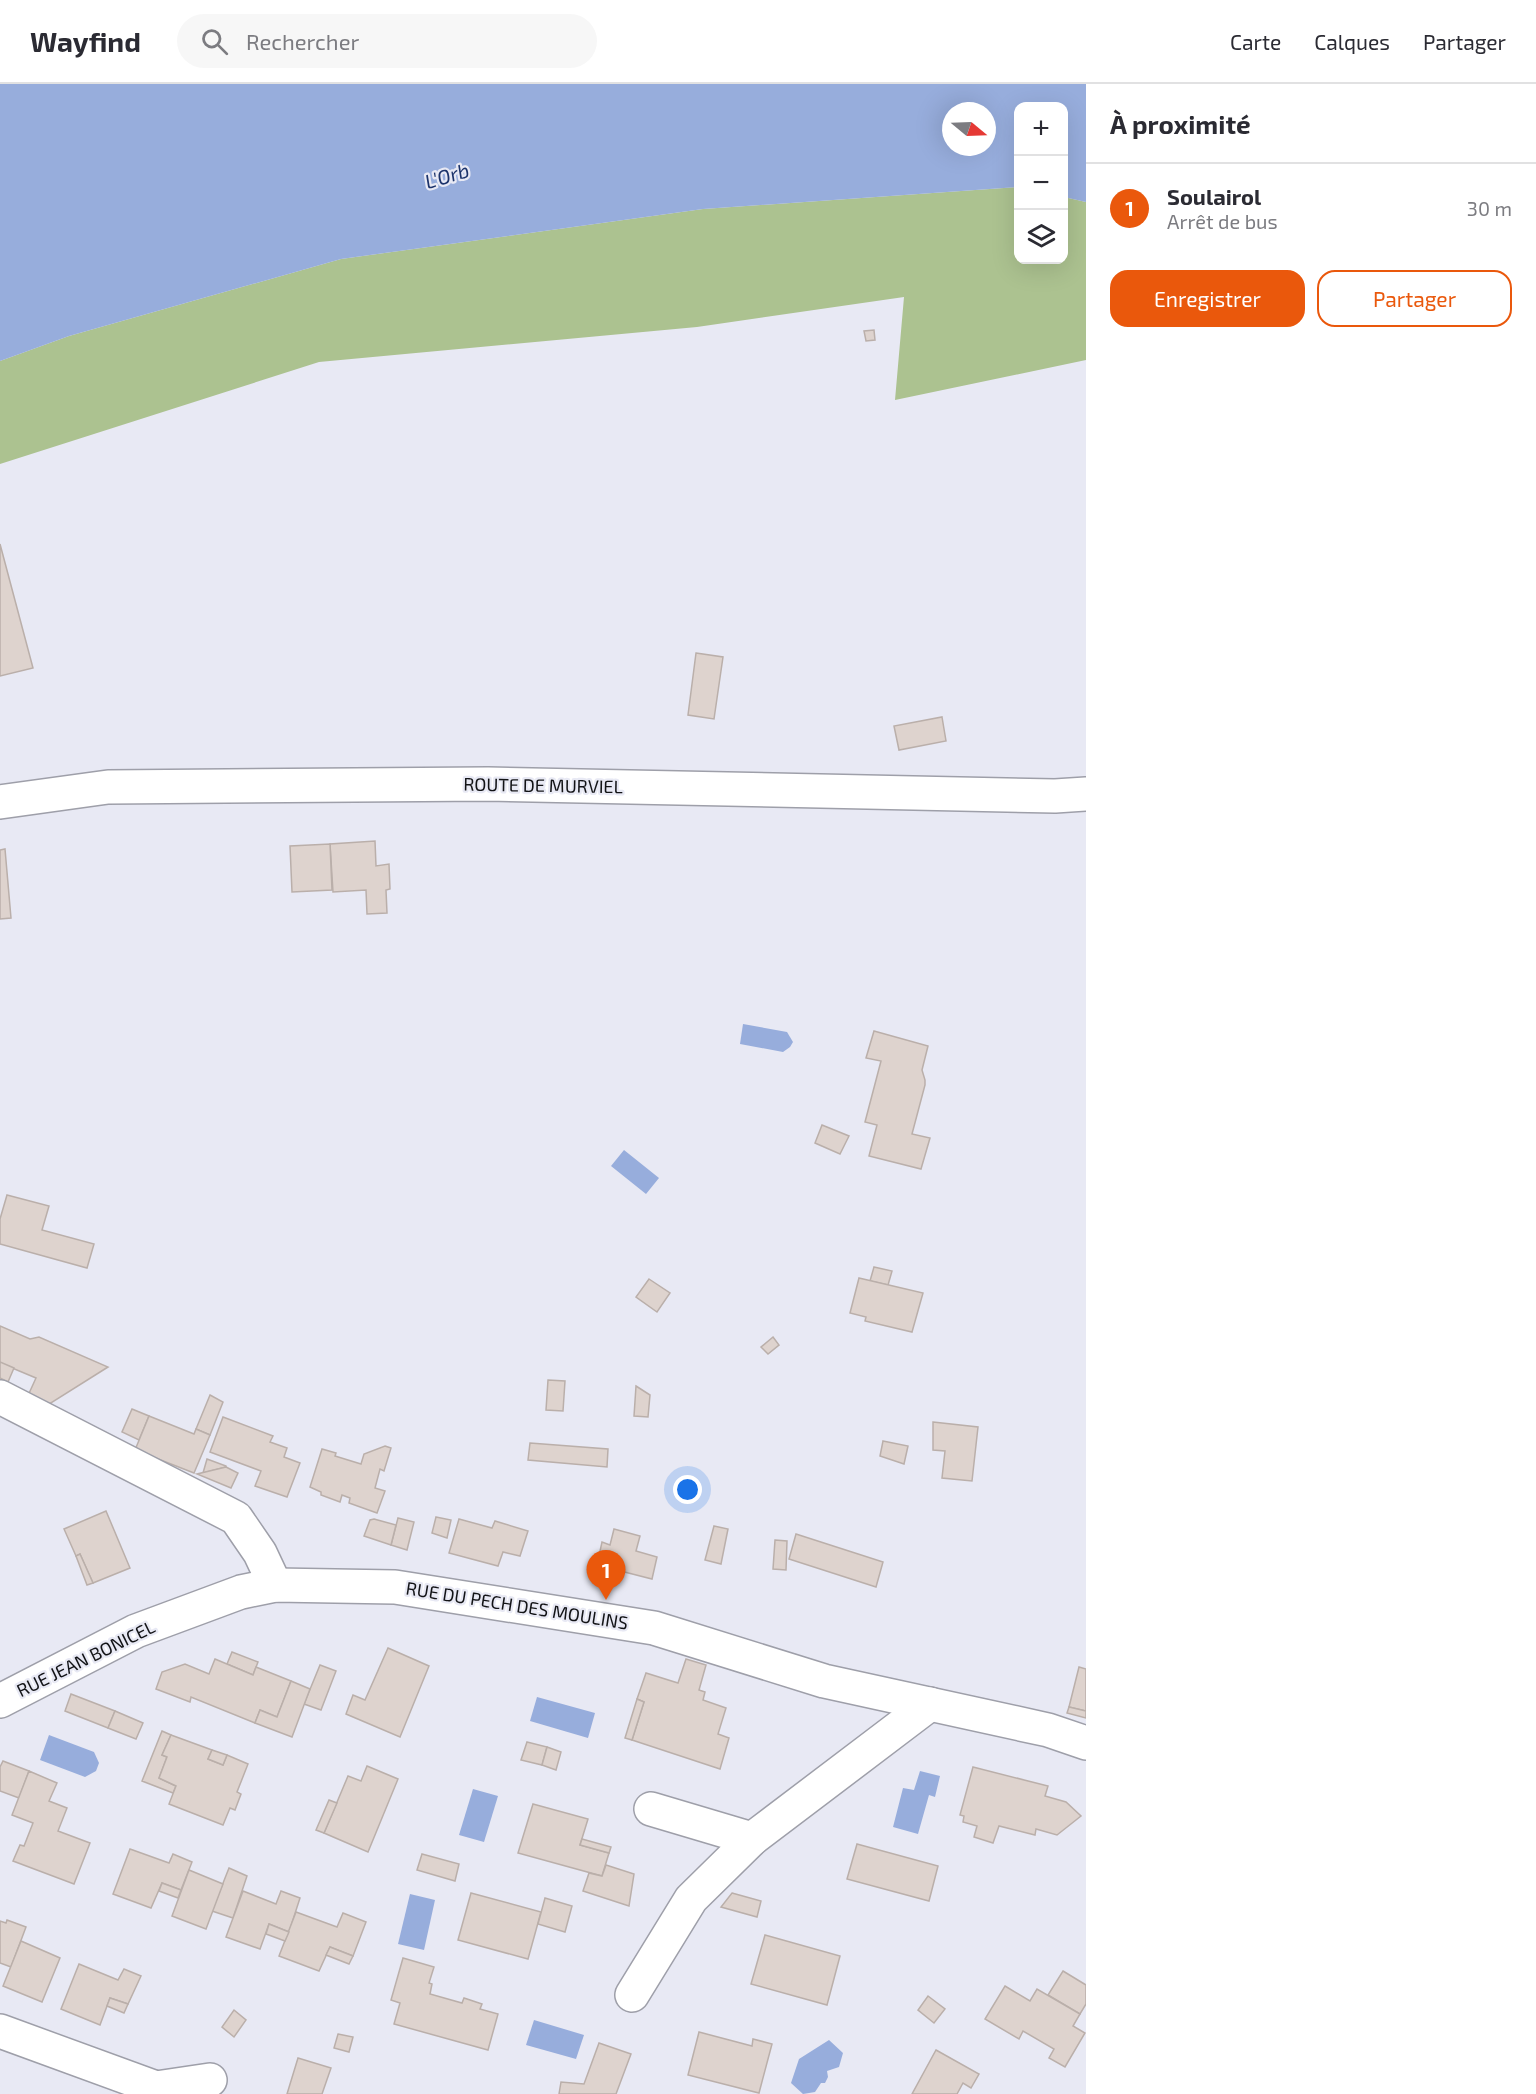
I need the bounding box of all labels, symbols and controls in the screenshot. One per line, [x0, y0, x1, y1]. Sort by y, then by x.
search box [177, 14, 597, 68]
text: Wayfind [30, 24, 141, 58]
icon: search [198, 25, 231, 58]
text: Rechercher [246, 28, 359, 54]
text: Carte [1230, 29, 1281, 54]
text: Calques [1314, 29, 1390, 54]
text: Partager [1423, 29, 1506, 54]
north arrow [942, 102, 996, 156]
map controls [1014, 102, 1068, 264]
button: + [1014, 102, 1068, 156]
text: À proximité [1110, 108, 1251, 139]
button: − [1014, 156, 1068, 210]
water label: L'Orb [422, 157, 472, 193]
text: Soulairol [1167, 183, 1261, 209]
text: 1 [1125, 196, 1134, 220]
text: 30 m [1467, 196, 1512, 220]
text: Arrêt de bus [1167, 209, 1278, 233]
button: layers [1014, 210, 1068, 264]
button: Enregistrer [1110, 270, 1305, 327]
button: Partager [1317, 270, 1512, 327]
street label: ROUTE DE MURVIEL [463, 773, 623, 797]
your location [673, 1475, 702, 1504]
pin: 1 [586, 1550, 626, 1600]
street label: RUE DU PECH DES MOULINS [404, 1577, 630, 1633]
street label: RUE JEAN BONICEL [13, 1615, 158, 1701]

